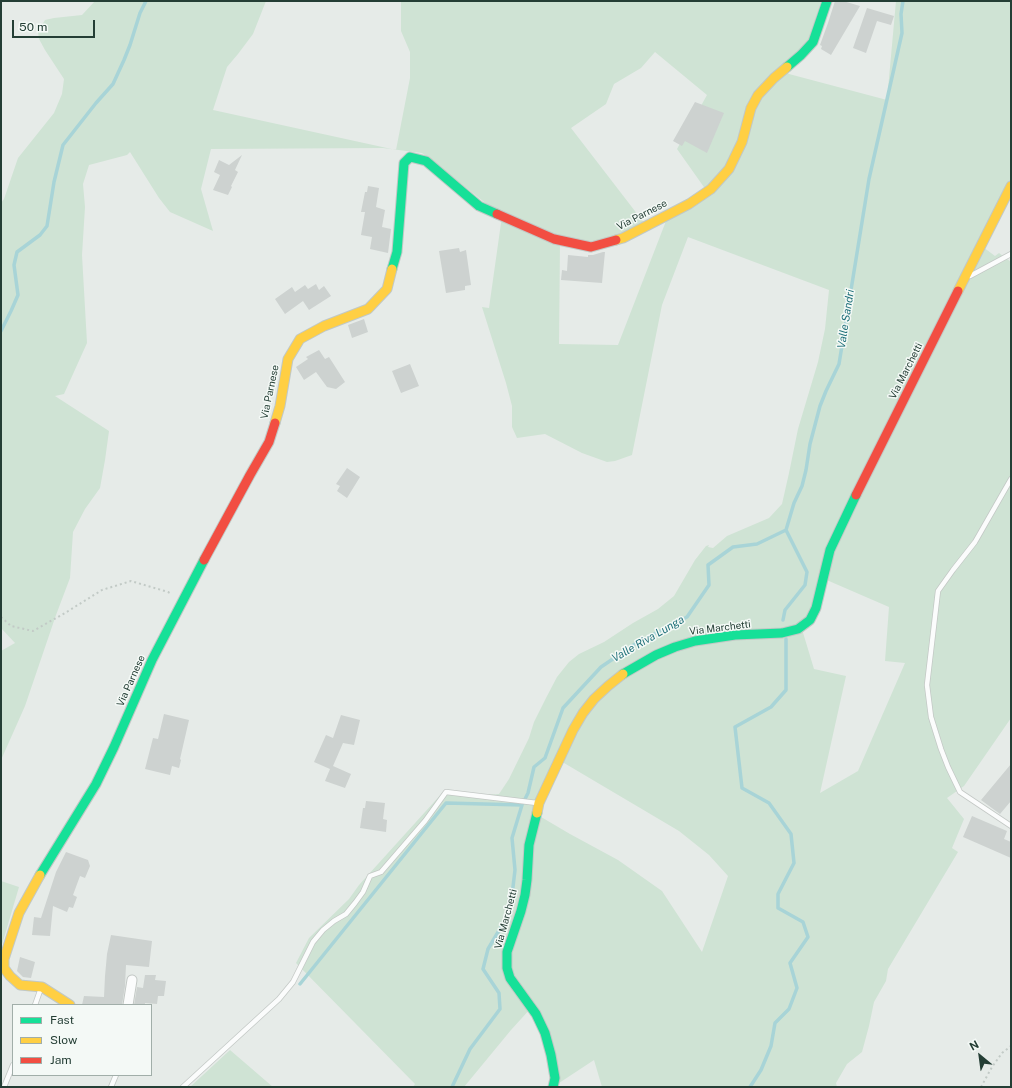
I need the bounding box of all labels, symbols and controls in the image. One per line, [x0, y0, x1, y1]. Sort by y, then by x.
scale bar [14, 12, 97, 38]
text: 50 m [19, 20, 47, 34]
street label: Via Parnese [615, 197, 669, 233]
water label: Valle Sandri [835, 289, 857, 349]
street label: Via Marchetti [887, 341, 925, 401]
street label: Via Parnese [258, 364, 282, 420]
water label: Valle Riva Lunga [609, 613, 687, 665]
street label: Via Marchetti [689, 618, 751, 638]
street label: Via Parnese [114, 653, 148, 709]
street label: Via Marchetti [492, 888, 520, 950]
legend [12, 1004, 152, 1076]
text: Fast [50, 1013, 74, 1027]
text: Slow [50, 1033, 77, 1047]
north arrow [960, 1036, 1000, 1076]
text: N [968, 1038, 981, 1053]
text: Jam [50, 1053, 72, 1067]

